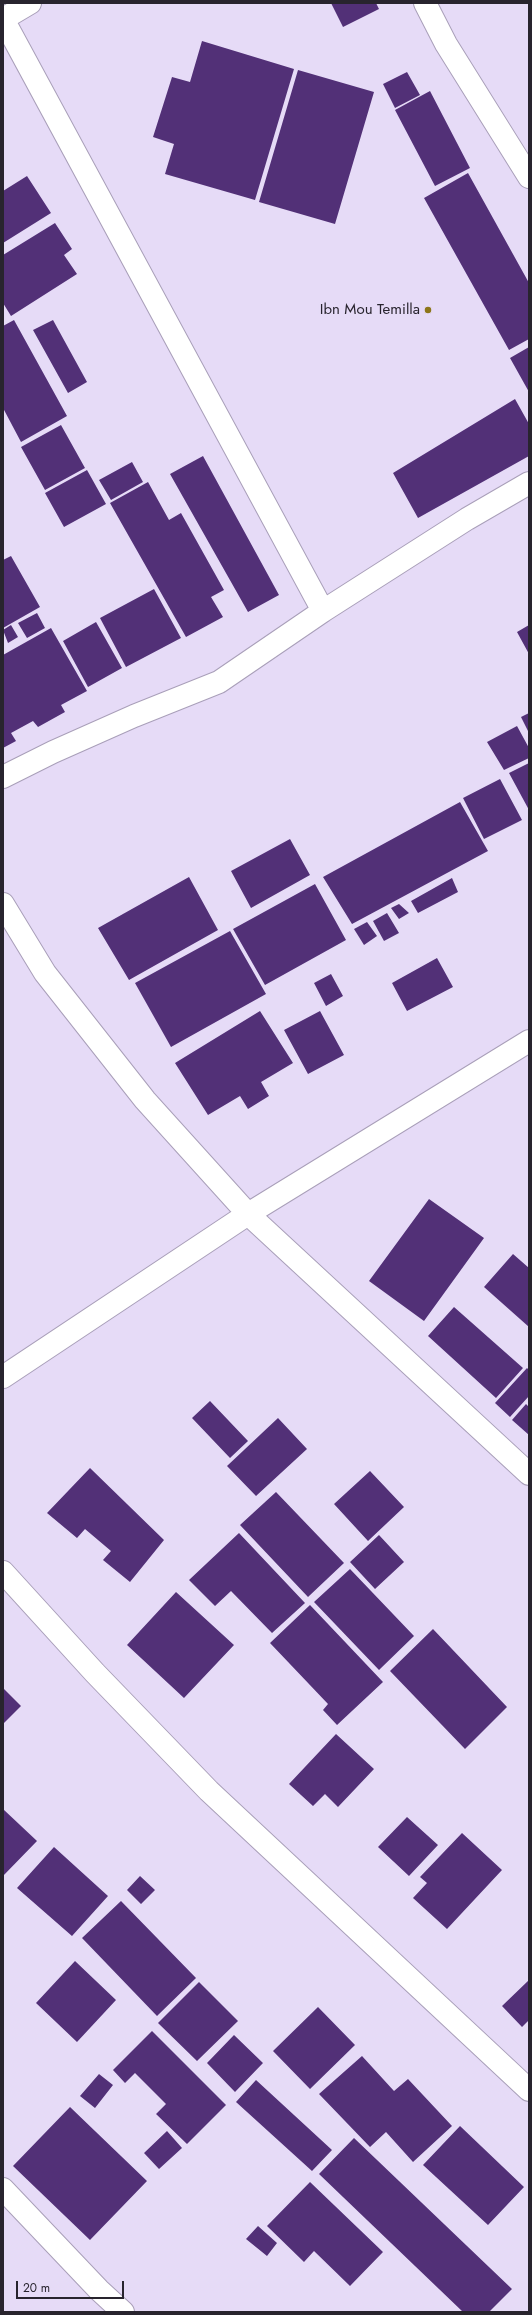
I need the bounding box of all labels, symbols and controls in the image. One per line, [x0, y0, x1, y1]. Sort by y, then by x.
place label: Ibn Mou Temilla [320, 301, 420, 319]
marker: Ibn Mou Temilla [423, 305, 433, 315]
scale bar [18, 2273, 126, 2299]
text: 20 m [23, 2279, 50, 2297]

